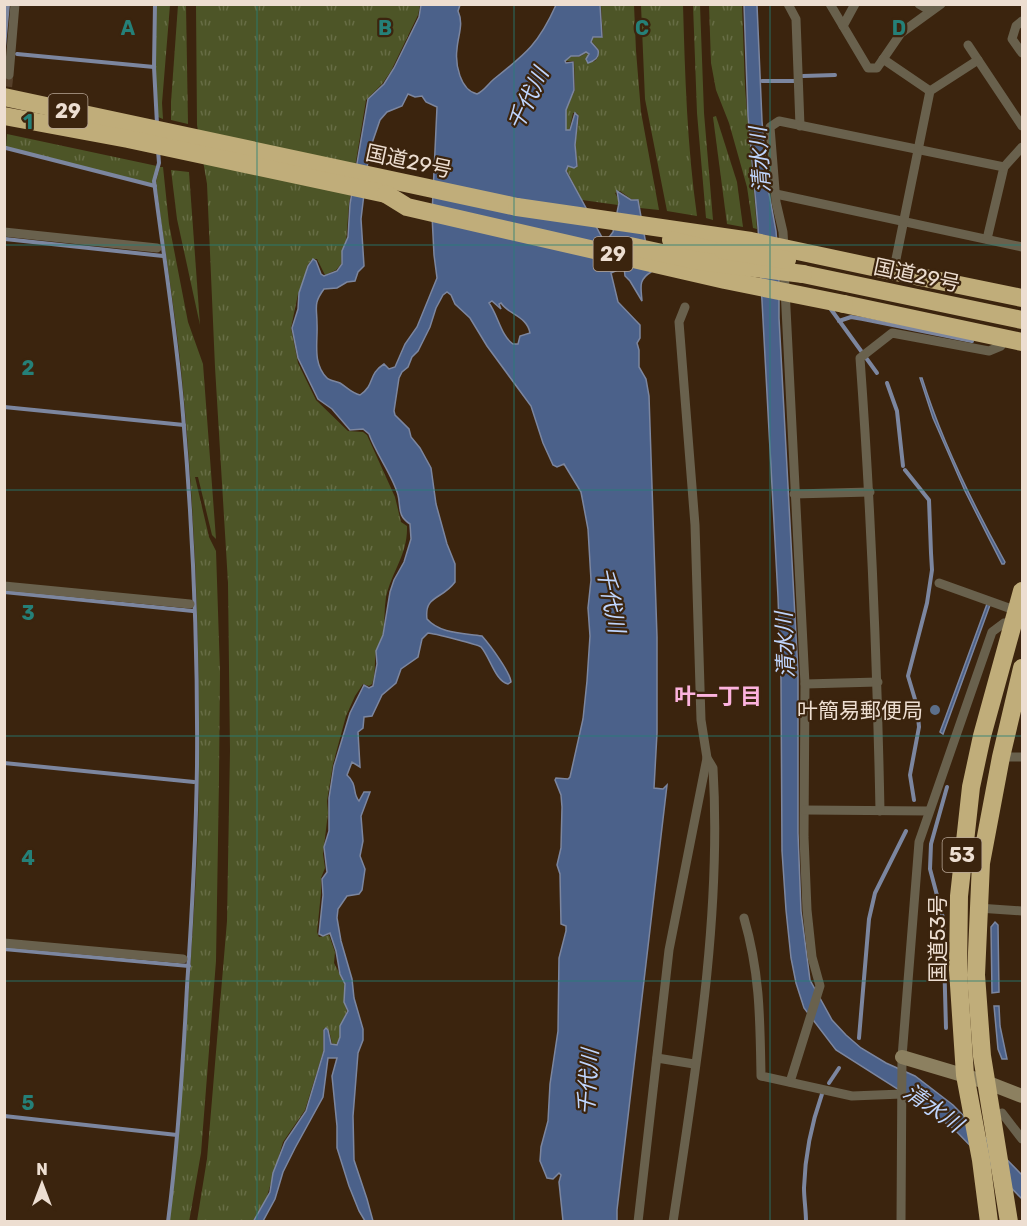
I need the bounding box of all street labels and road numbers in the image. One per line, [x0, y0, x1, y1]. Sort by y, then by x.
road number: 29 [48, 94, 88, 128]
street label: 国道29号 [363, 140, 455, 182]
road number: 29 [594, 237, 632, 271]
street label: 国道29号 [871, 254, 963, 296]
road number: 53 [942, 838, 982, 872]
street label: 国道53号 [925, 895, 950, 983]

